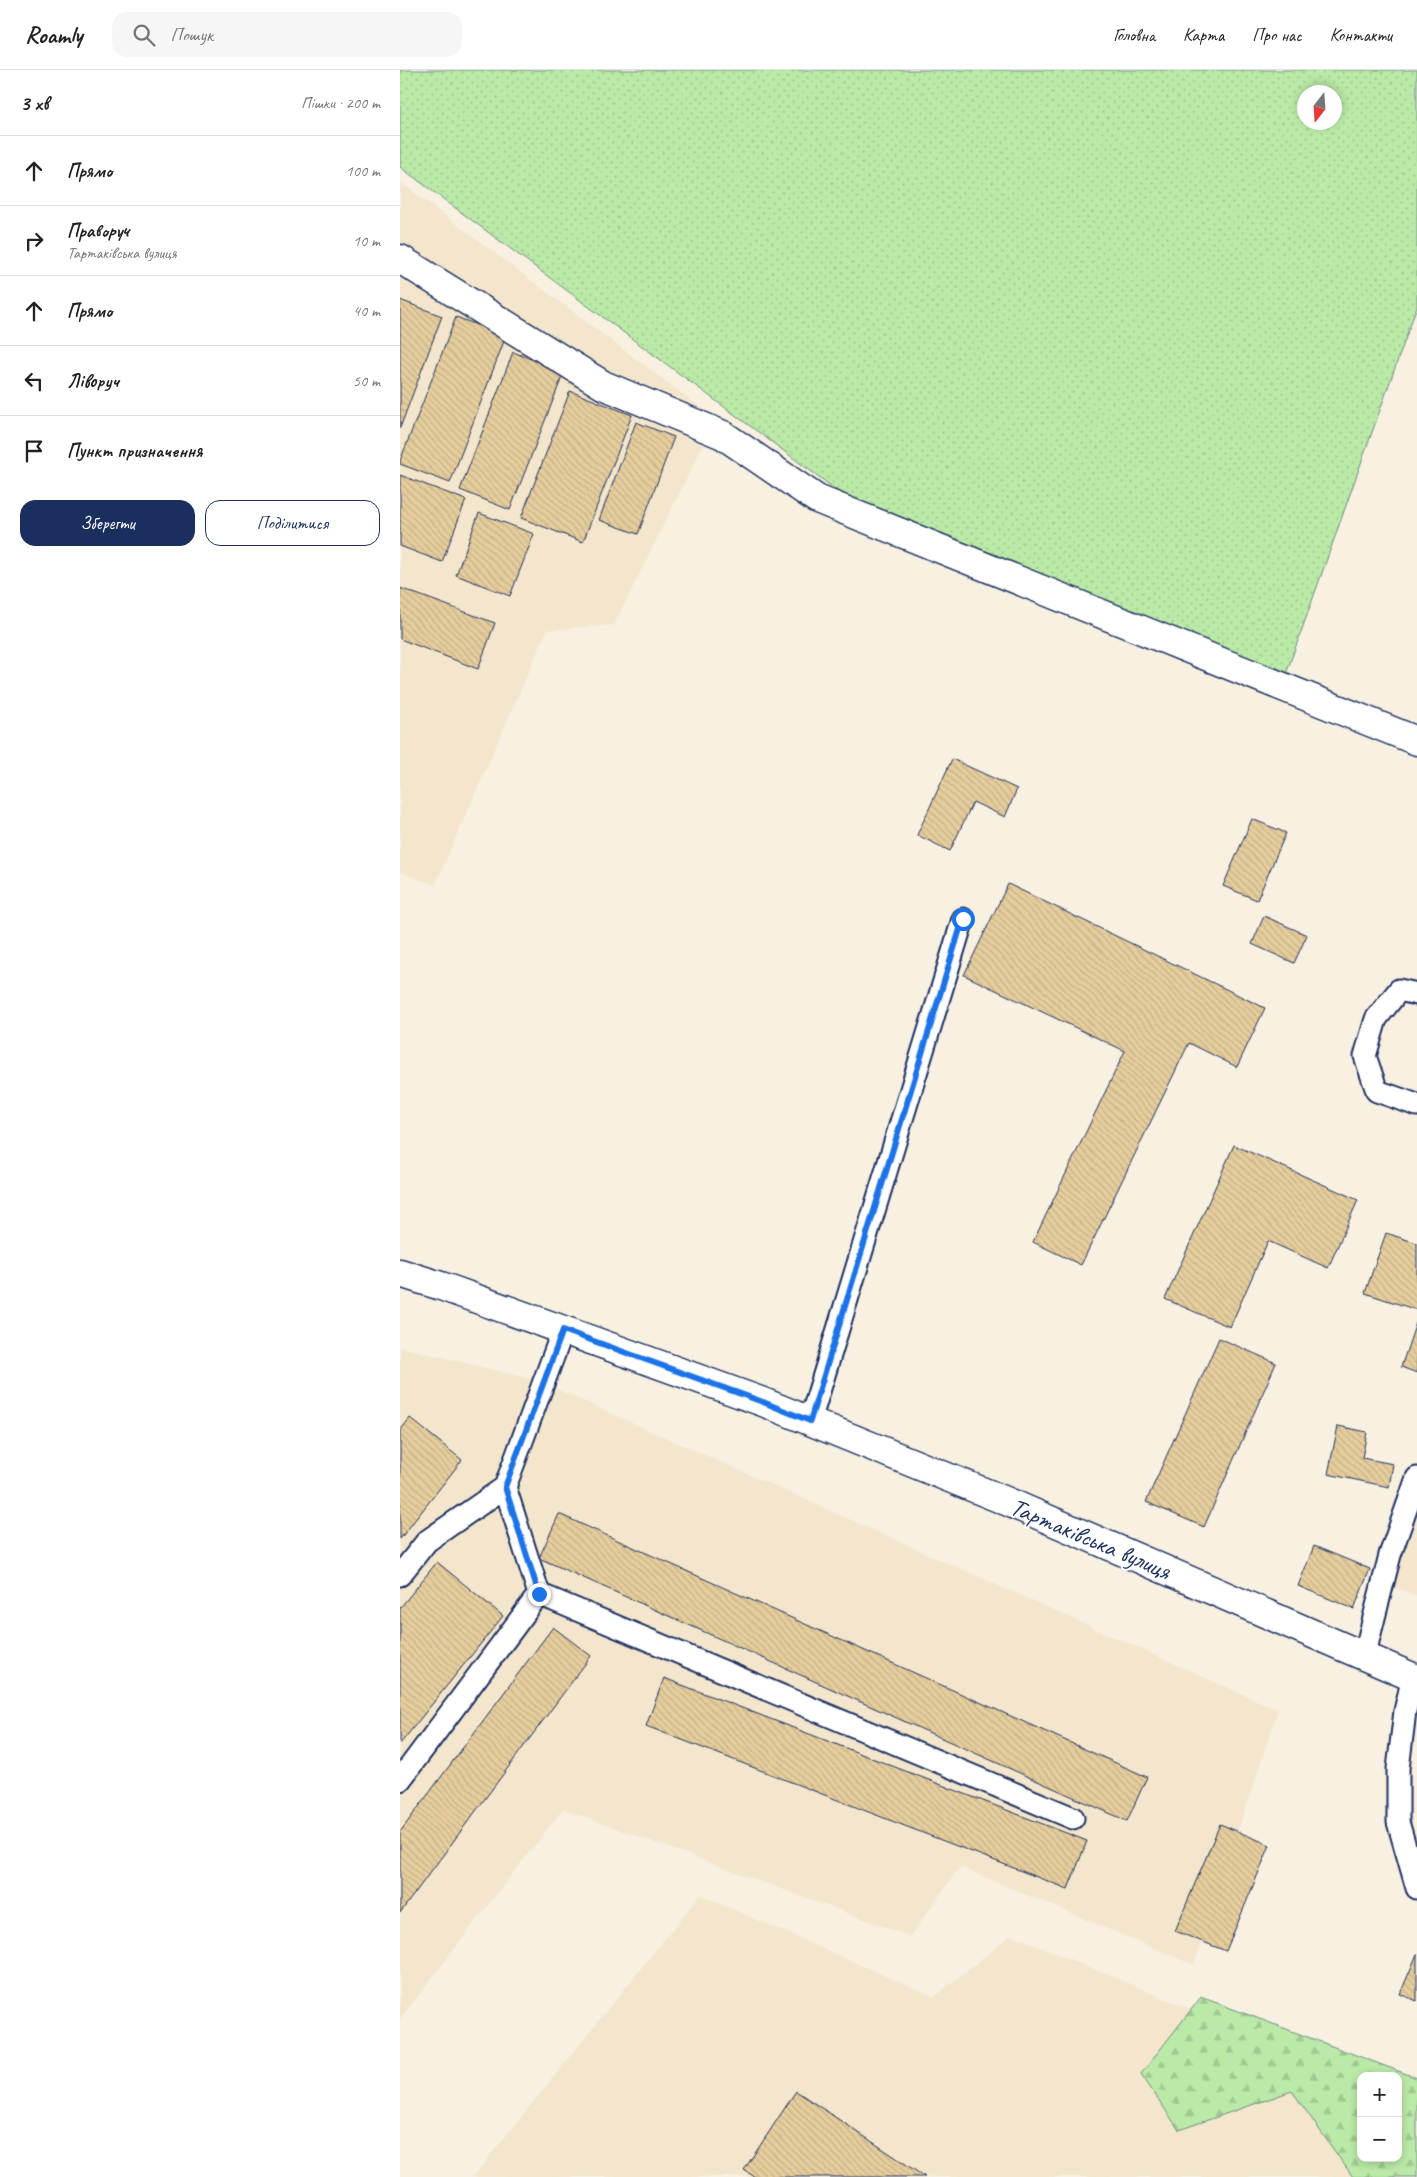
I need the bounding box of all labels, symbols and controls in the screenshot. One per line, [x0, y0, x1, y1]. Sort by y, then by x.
search box [112, 12, 462, 57]
text: Roamly [25, 20, 82, 50]
icon: search [130, 21, 158, 49]
text: Пошук [170, 23, 213, 47]
text: Головна [1113, 24, 1155, 46]
text: Карта [1183, 24, 1224, 46]
text: Про нас [1252, 24, 1302, 46]
text: Контакти [1330, 24, 1392, 46]
north arrow [1297, 85, 1342, 130]
text: 3 хв [20, 90, 49, 116]
text: Пішки · 200 m [301, 93, 380, 113]
icon: ahead [20, 157, 48, 185]
text: Прямо [67, 159, 112, 183]
text: 100 m [346, 161, 380, 181]
text: Праворуч [67, 219, 129, 243]
icon: right [20, 227, 48, 255]
text: 10 m [353, 231, 380, 251]
text: Тартаківська вулиця [67, 243, 176, 263]
icon: ahead [20, 297, 48, 325]
text: Прямо [67, 299, 112, 323]
text: 40 m [353, 301, 380, 321]
icon: left [20, 367, 48, 395]
text: Ліворуч [67, 369, 119, 393]
text: 50 m [353, 371, 380, 391]
icon: arrive [20, 437, 48, 465]
text: Пункт призначення [67, 439, 202, 463]
button: Зберегти [20, 500, 195, 546]
button: Поділитися [205, 500, 380, 546]
route start [952, 908, 975, 931]
street label: Тартаківська вулиця [1006, 1491, 1176, 1587]
route end [528, 1583, 551, 1606]
map controls [1357, 2072, 1402, 2162]
button: + [1357, 2072, 1402, 2117]
button: − [1357, 2117, 1402, 2162]

